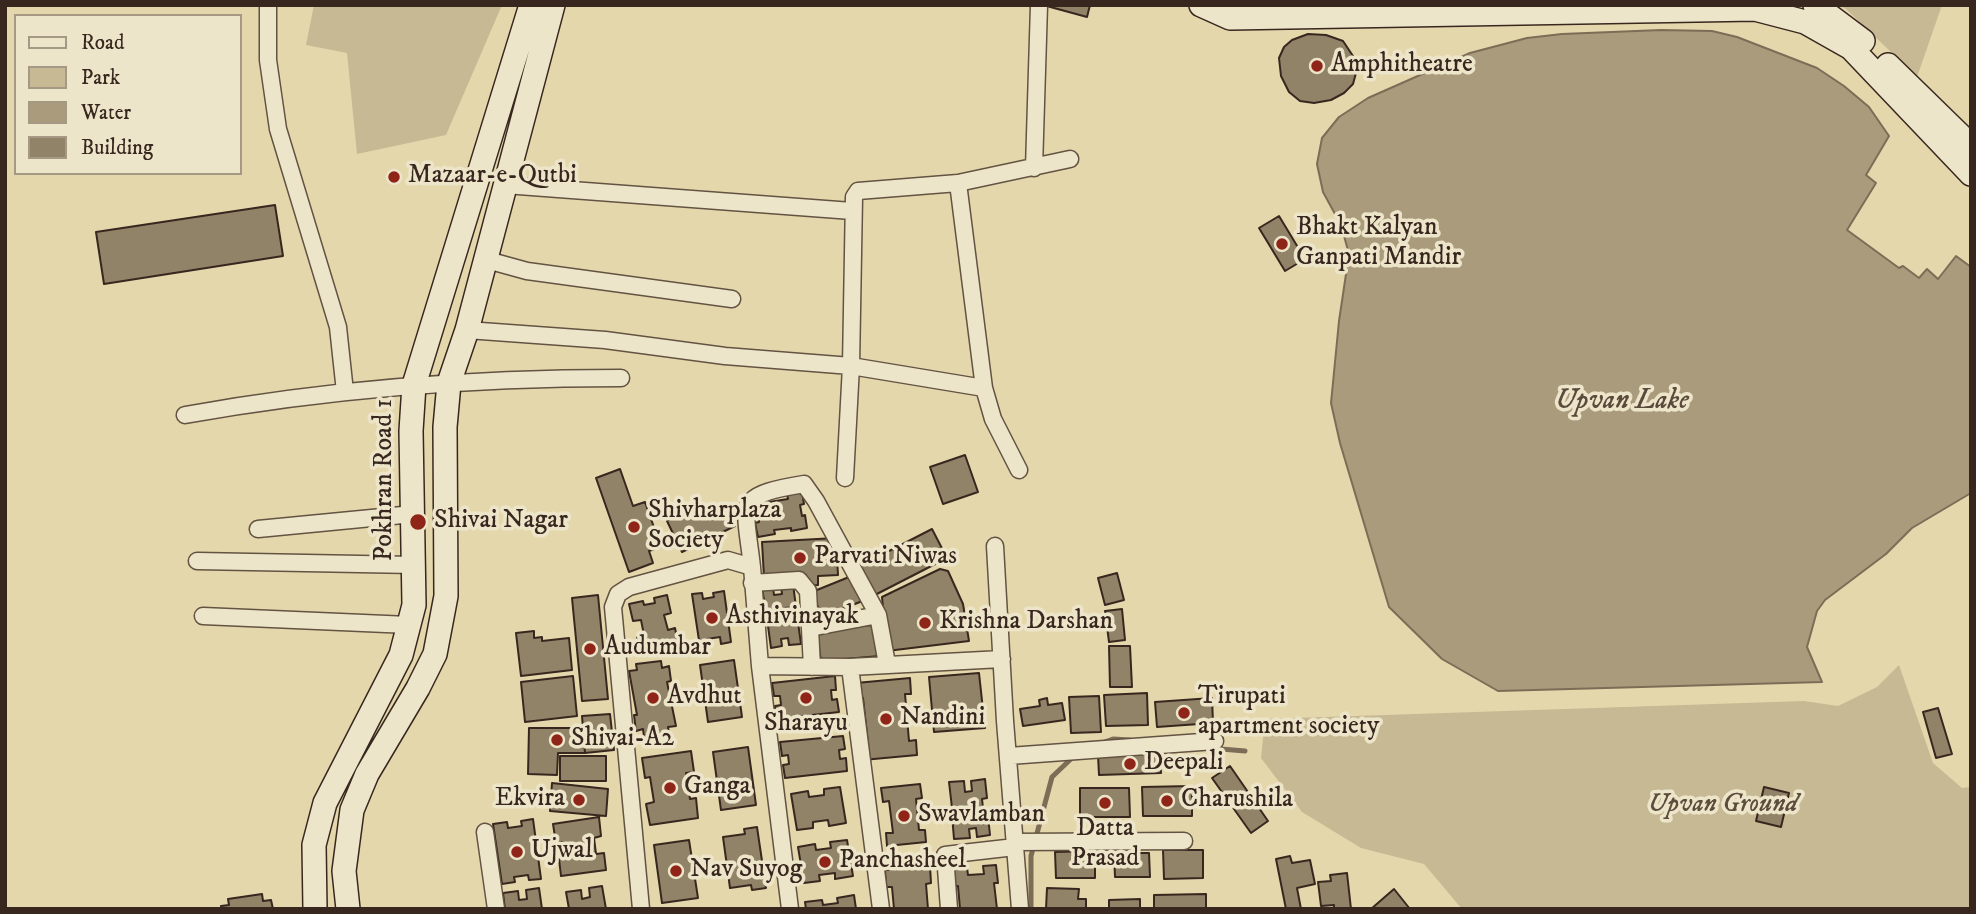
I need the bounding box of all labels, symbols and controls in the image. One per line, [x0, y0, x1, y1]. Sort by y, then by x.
legend [14, 14, 242, 175]
text: Road [81, 30, 125, 56]
place label: Amphitheatre [1331, 50, 1473, 82]
marker: Amphitheatre [1309, 58, 1325, 74]
text: Park [81, 65, 120, 91]
text: Water [81, 100, 131, 126]
text: Building [81, 135, 153, 161]
place label: Mazaar-e-Qutbi [408, 161, 577, 193]
marker: Mazaar-e-Qutbi [386, 169, 402, 185]
place label: Bhakt Kalyan Ganpati Mandir [1296, 213, 1461, 274]
marker: Bhakt Kalyan Ganpati Mandir [1274, 236, 1290, 252]
water label: Upvan Lake [1555, 385, 1689, 419]
street label: Pokhran Road 1 [370, 399, 402, 561]
place label: Shivharplaza Society [648, 496, 782, 558]
place label: Shivai Nagar [434, 506, 568, 538]
marker: Shivai Nagar [408, 512, 428, 532]
marker: Shivharplaza Society [626, 519, 642, 535]
place label: Parvati Niwas [814, 542, 957, 574]
marker: Parvati Niwas [792, 550, 808, 566]
place label: Asthivinayak [726, 602, 859, 634]
place label: Krishna Darshan [939, 607, 1113, 639]
marker: Asthivinayak [704, 610, 720, 626]
marker: Krishna Darshan [917, 615, 933, 631]
place label: Audumbar [604, 633, 711, 665]
marker: Audumbar [582, 641, 598, 657]
place label: Avdhut [667, 682, 742, 714]
place label: Tirupati apartment society [1198, 682, 1379, 744]
marker: Avdhut [645, 690, 661, 706]
marker: Sharayu [798, 690, 814, 706]
place label: Nandini [900, 703, 985, 735]
marker: Tirupati apartment society [1176, 705, 1192, 721]
place label: Sharayu [764, 709, 848, 741]
marker: Nandini [878, 711, 894, 727]
place label: Shivai-A2 [571, 724, 674, 756]
marker: Shivai-A2 [549, 732, 565, 748]
place label: Deepali [1144, 748, 1224, 780]
marker: Deepali [1122, 756, 1138, 772]
place label: Ganga [684, 772, 751, 804]
marker: Ganga [662, 780, 678, 796]
place label: Ekvira [495, 784, 565, 816]
place label: Charushila [1181, 785, 1293, 817]
park label: Upvan Ground [1648, 790, 1798, 822]
marker: Ekvira [571, 792, 587, 808]
marker: Charushila [1159, 793, 1175, 809]
marker: Datta Prasad [1097, 795, 1113, 811]
place label: Swavlamban [918, 800, 1045, 832]
marker: Swavlamban [896, 808, 912, 824]
place label: Datta Prasad [1071, 814, 1139, 876]
place label: Ujwal [531, 836, 593, 868]
marker: Ujwal [509, 844, 525, 860]
place label: Panchasheel [839, 846, 966, 878]
marker: Panchasheel [817, 854, 833, 870]
place label: Nav Suyog [690, 855, 802, 887]
marker: Nav Suyog [668, 863, 684, 879]

